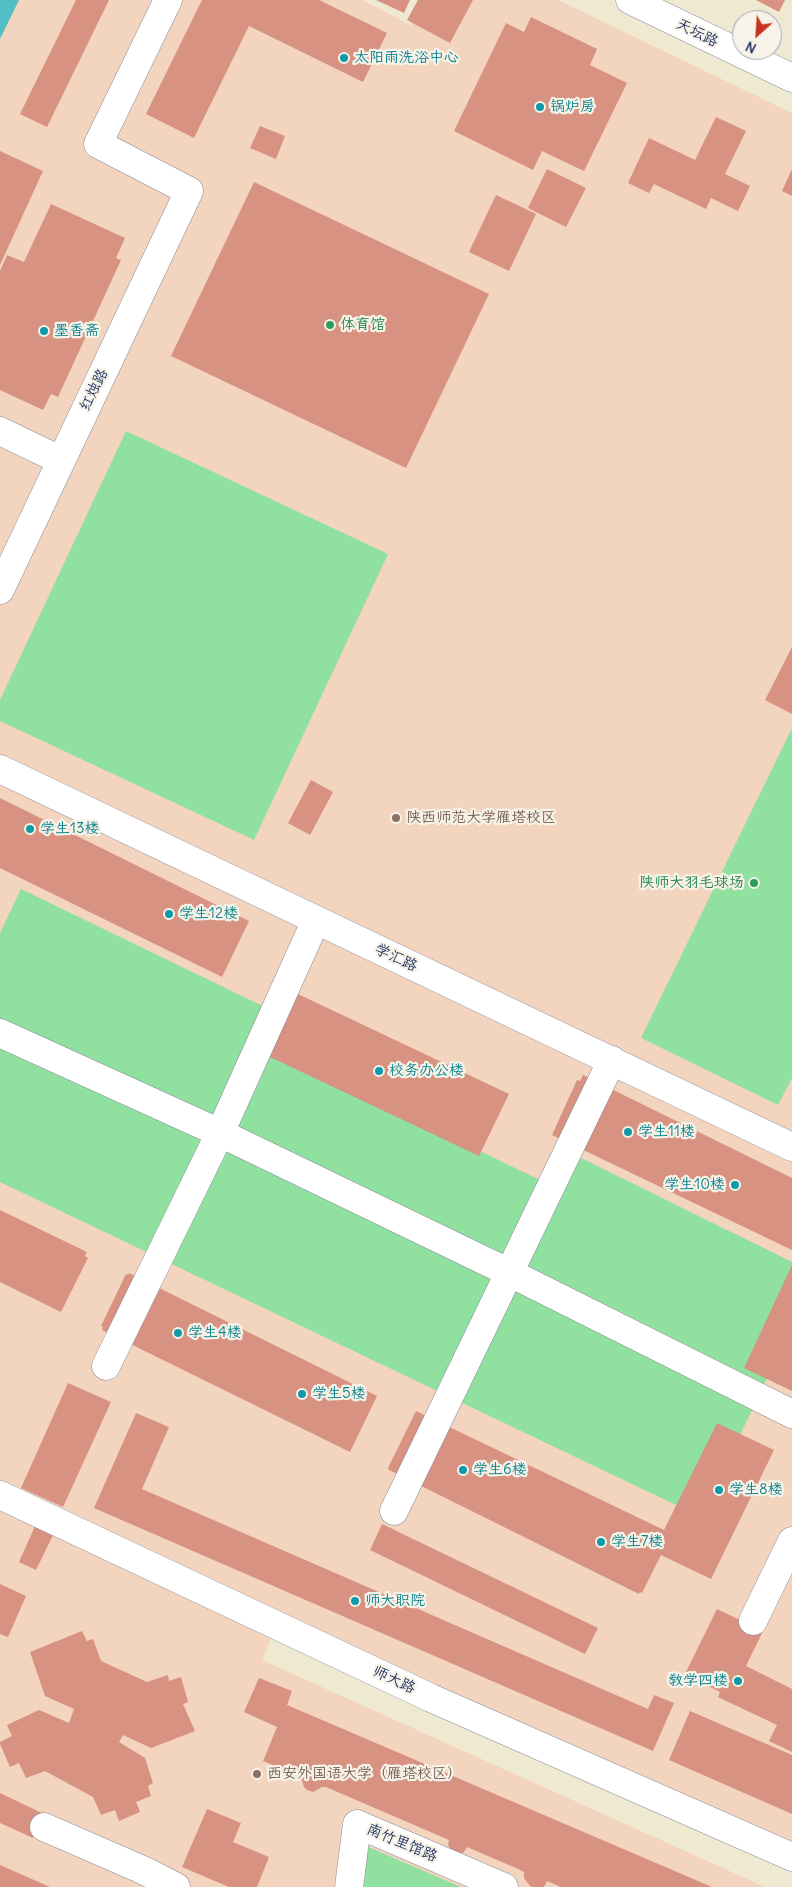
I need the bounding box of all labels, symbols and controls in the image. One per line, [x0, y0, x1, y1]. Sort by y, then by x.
north arrow [732, 10, 782, 60]
street label: 天坛路 [673, 15, 721, 51]
text: N [743, 37, 759, 58]
place label: 太阳雨洗浴中心 [354, 49, 459, 67]
marker: 太阳雨洗浴中心 [338, 52, 350, 64]
place label: 锅炉房 [550, 98, 595, 116]
marker: 锅炉房 [534, 101, 546, 113]
place label: 体育馆 [340, 316, 385, 334]
marker: 体育馆 [324, 319, 336, 331]
place label: 墨香斋 [54, 322, 99, 340]
marker: 墨香斋 [38, 325, 50, 337]
street label: 红烛路 [76, 366, 112, 414]
place label: 陕西师范大学雁塔校区 [406, 809, 556, 827]
marker: 陕西师范大学雁塔校区 [390, 812, 402, 824]
place label: 学生13楼 [40, 820, 99, 838]
marker: 学生13楼 [24, 823, 36, 835]
place label: 陕师大羽毛球场 [639, 874, 744, 892]
marker: 陕师大羽毛球场 [748, 877, 760, 889]
place label: 学生12楼 [179, 905, 238, 923]
marker: 学生12楼 [163, 908, 175, 920]
street label: 学汇路 [372, 940, 420, 976]
place label: 校务办公楼 [389, 1062, 464, 1080]
marker: 校务办公楼 [373, 1065, 385, 1077]
place label: 学生11楼 [638, 1123, 695, 1141]
marker: 学生11楼 [622, 1126, 634, 1138]
place label: 学生10楼 [664, 1176, 725, 1194]
marker: 学生10楼 [729, 1179, 741, 1191]
place label: 学生4楼 [188, 1324, 242, 1342]
marker: 学生4楼 [172, 1327, 184, 1339]
place label: 学生5楼 [312, 1385, 366, 1403]
marker: 学生5楼 [296, 1388, 308, 1400]
place label: 学生6楼 [473, 1461, 527, 1479]
marker: 学生6楼 [457, 1464, 469, 1476]
place label: 学生8楼 [729, 1481, 783, 1499]
marker: 学生8楼 [713, 1484, 725, 1496]
place label: 学生7楼 [611, 1533, 663, 1551]
marker: 学生7楼 [595, 1536, 607, 1548]
place label: 师大职院 [365, 1592, 425, 1610]
marker: 师大职院 [349, 1595, 361, 1607]
street label: 师大路 [370, 1662, 418, 1698]
place label: 教学四楼 [668, 1672, 728, 1690]
marker: 教学四楼 [732, 1675, 744, 1687]
place label: 西安外国语大学（雁塔校区） [267, 1765, 462, 1783]
marker: 西安外国语大学（雁塔校区） [251, 1768, 263, 1780]
street label: 南竹里馆路 [364, 1820, 440, 1866]

